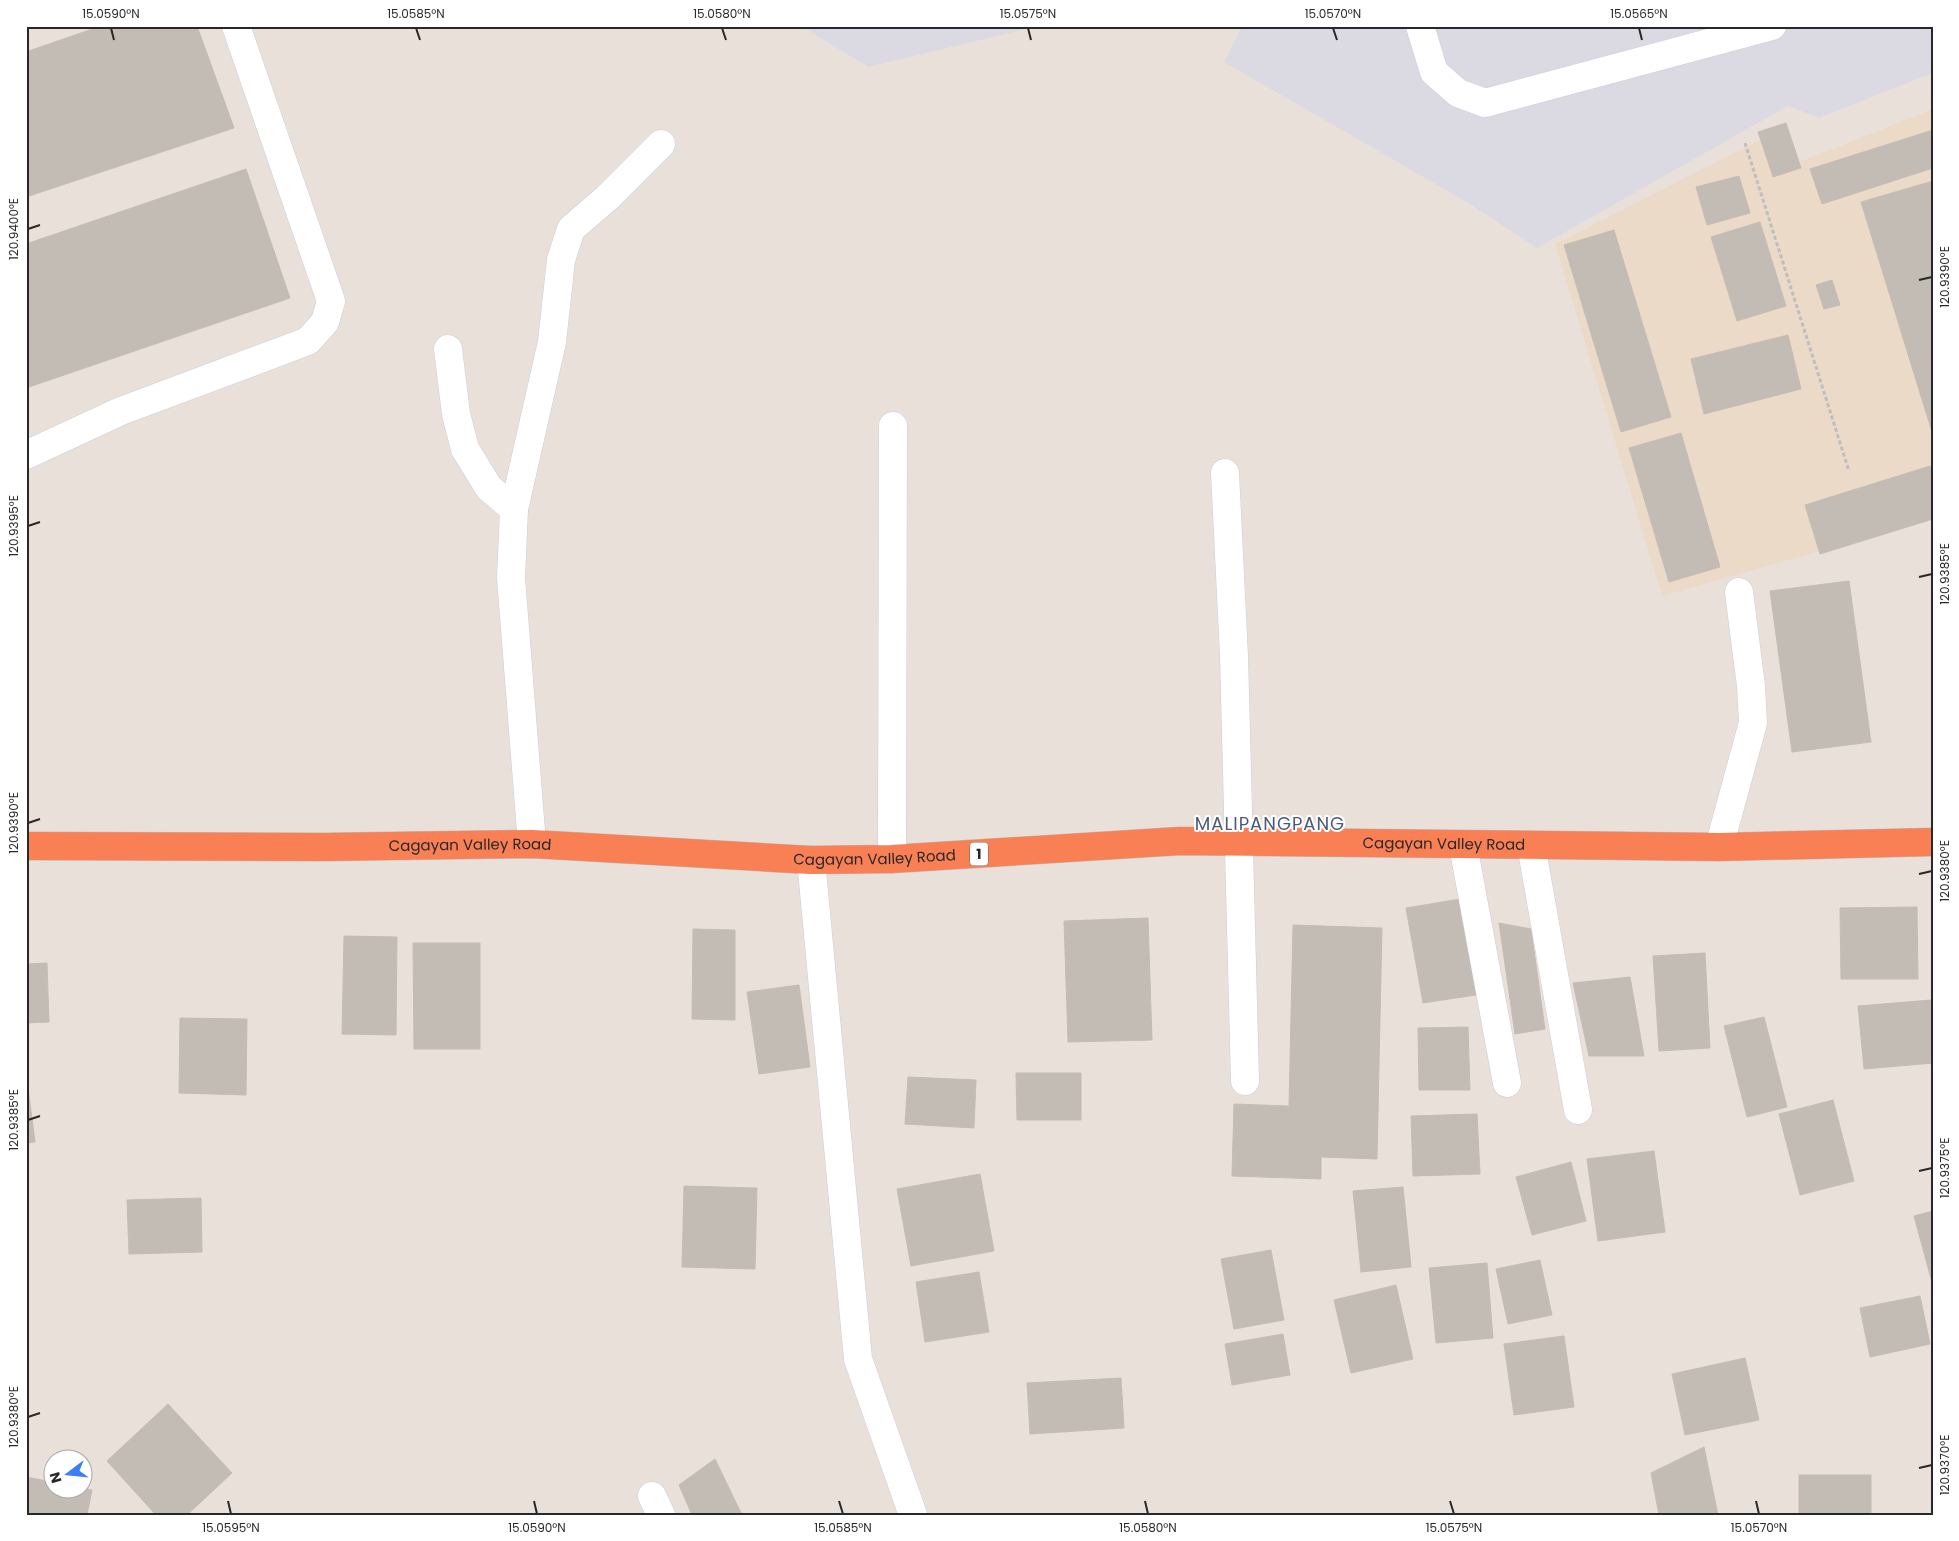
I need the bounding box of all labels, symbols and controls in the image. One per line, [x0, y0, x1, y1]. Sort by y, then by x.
text: 15.0590°N [82, 5, 140, 22]
text: 15.0585°N [387, 5, 445, 22]
text: 15.0580°N [693, 5, 751, 22]
text: 15.0575°N [1000, 5, 1056, 22]
text: 15.0570°N [1305, 5, 1361, 22]
text: 15.0565°N [1610, 5, 1668, 22]
text: 120.9400°E [5, 198, 22, 260]
text: 120.9390°E [1936, 246, 1953, 308]
text: 120.9395°E [5, 495, 22, 557]
text: 120.9385°E [1936, 543, 1953, 605]
text: 120.9390°E [5, 792, 22, 854]
district label: MALIPANGPANG [1195, 811, 1345, 836]
street label: Cagayan Valley Road [1362, 832, 1525, 855]
street label: Cagayan Valley Road [388, 833, 552, 856]
text: 120.9380°E [1936, 840, 1953, 902]
road number: 1 [970, 842, 988, 866]
street label: Cagayan Valley Road [793, 844, 956, 870]
text: 120.9385°E [5, 1089, 22, 1151]
text: 120.9375°E [1936, 1138, 1953, 1198]
text: 120.9380°E [5, 1386, 22, 1448]
text: 120.9370°E [1936, 1435, 1953, 1495]
north arrow [42, 1448, 92, 1498]
text: N [44, 1470, 67, 1485]
text: 15.0595°N [202, 1519, 260, 1536]
text: 15.0590°N [508, 1519, 566, 1536]
text: 15.0585°N [814, 1519, 872, 1536]
text: 15.0580°N [1119, 1519, 1177, 1536]
text: 15.0575°N [1426, 1519, 1482, 1536]
text: 15.0570°N [1731, 1519, 1787, 1536]

